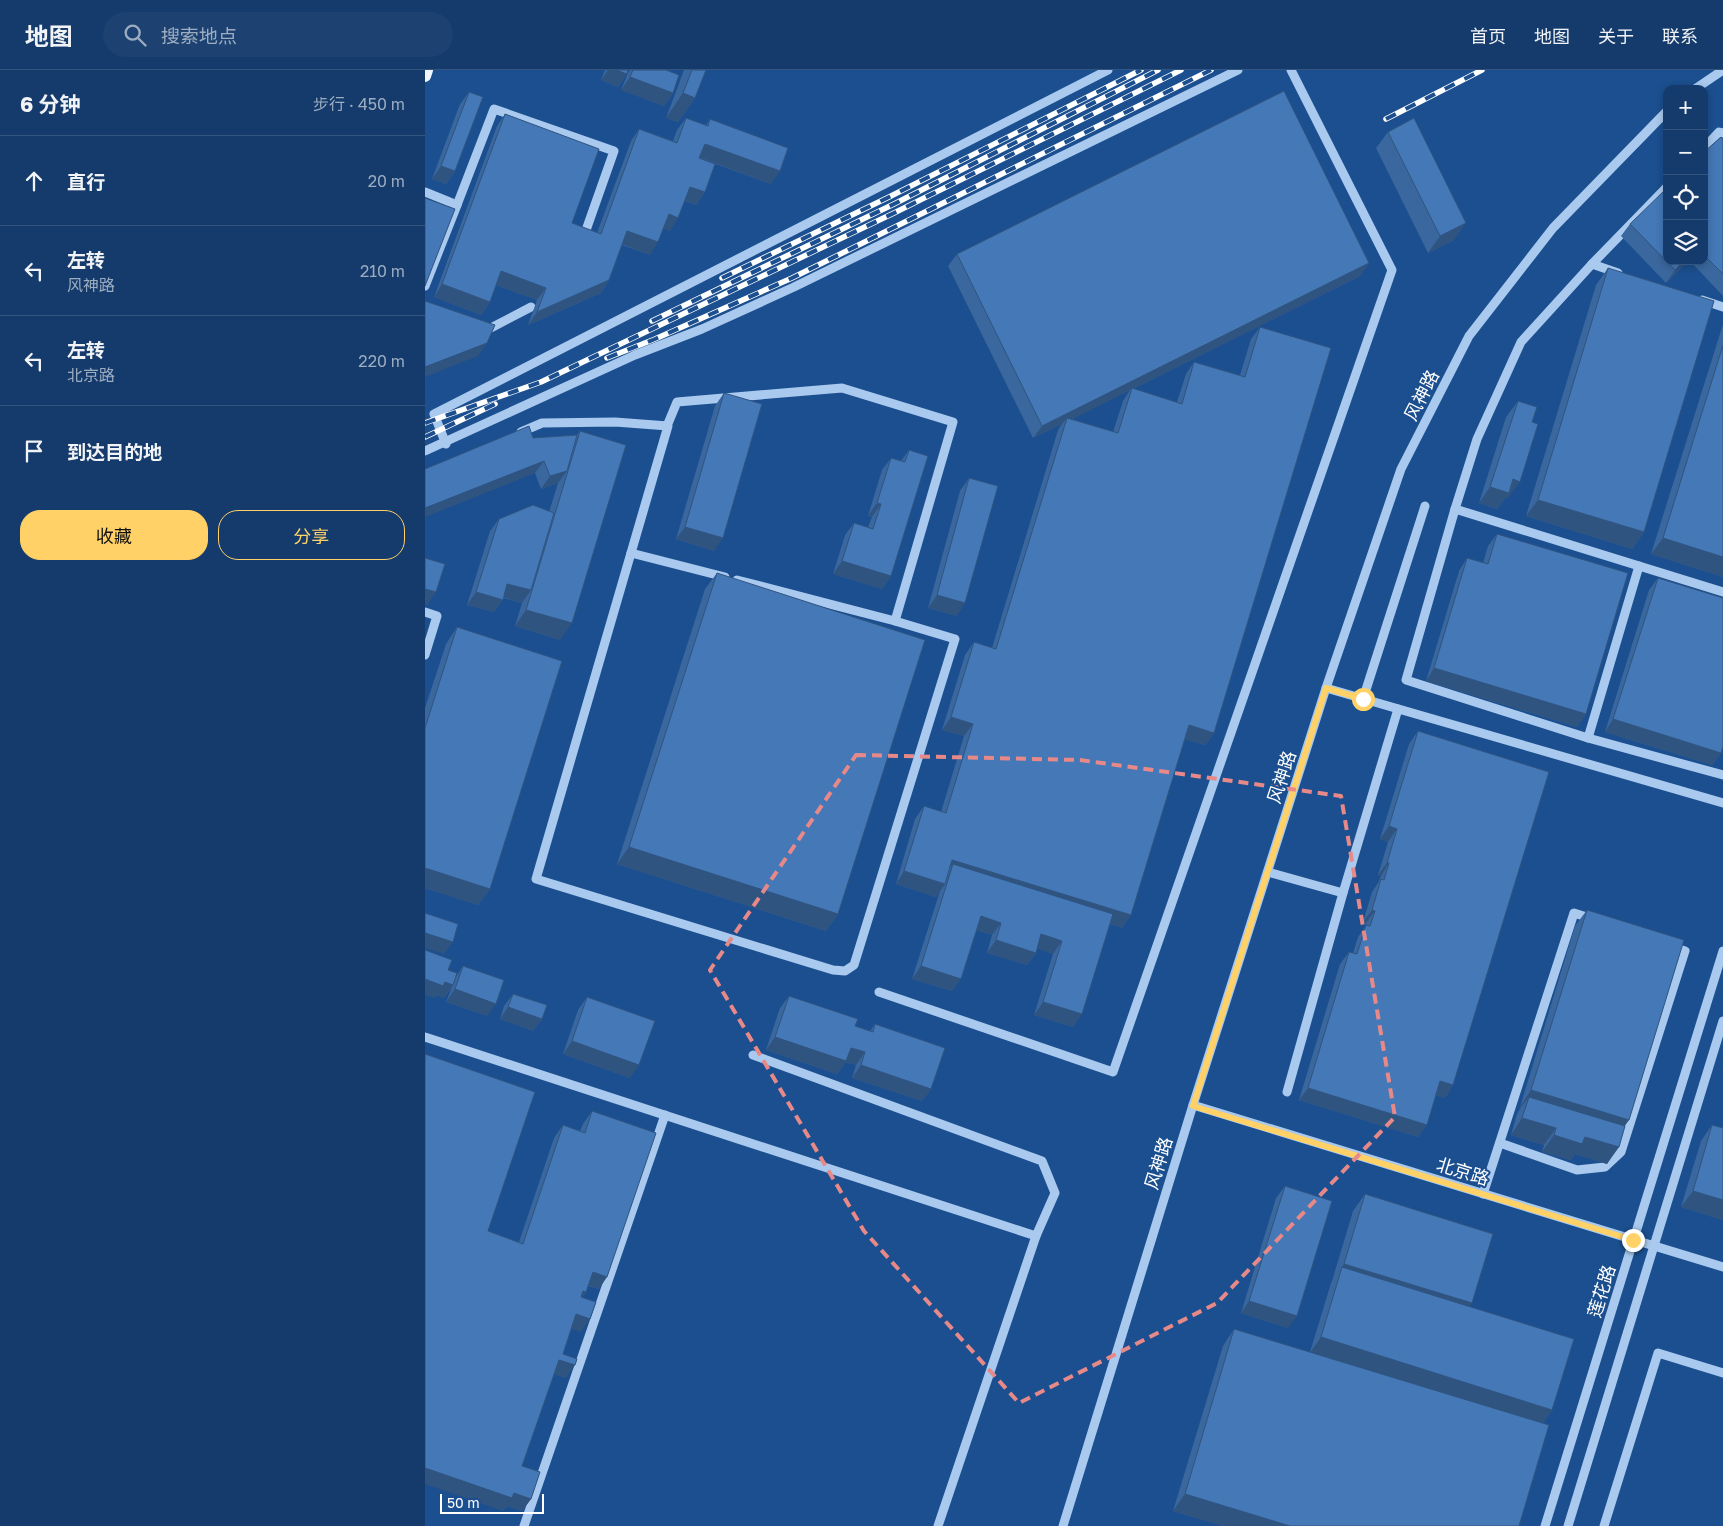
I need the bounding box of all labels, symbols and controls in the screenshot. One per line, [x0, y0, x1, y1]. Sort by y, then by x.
search box [103, 12, 453, 57]
text: 地图 [25, 21, 73, 50]
icon: search [121, 21, 149, 49]
text: 搜索地点 [161, 24, 237, 47]
text: 首页 [1470, 25, 1506, 47]
text: 地图 [1534, 25, 1570, 47]
text: 关于 [1598, 25, 1634, 47]
text: 联系 [1662, 25, 1698, 47]
map controls [1663, 85, 1708, 265]
button: + [1663, 85, 1708, 130]
text: 6 分钟 [20, 91, 81, 117]
text: 步行 · 450 m [313, 94, 405, 114]
button: − [1663, 130, 1708, 175]
icon: ahead [20, 167, 48, 195]
text: 直行 [67, 170, 105, 193]
text: 20 m [368, 171, 405, 191]
button: locate [1663, 175, 1708, 220]
button: layers [1663, 220, 1708, 265]
text: 左转 [67, 248, 105, 271]
icon: left [20, 257, 48, 285]
text: 210 m [360, 261, 405, 281]
text: 风神路 [67, 275, 115, 295]
text: 左转 [67, 338, 105, 361]
icon: left [20, 347, 48, 375]
text: 220 m [358, 351, 405, 371]
text: 北京路 [67, 365, 115, 385]
street label: 风神路 [1399, 366, 1443, 424]
icon: arrive [20, 437, 48, 465]
text: 到达目的地 [67, 440, 162, 463]
button: 收藏 [20, 510, 208, 560]
button: 分享 [218, 510, 405, 560]
route start [1352, 688, 1375, 711]
street label: 风神路 [1262, 748, 1300, 806]
street label: 风神路 [1140, 1134, 1176, 1192]
street label: 北京路 [1434, 1153, 1492, 1189]
route end [1622, 1229, 1645, 1252]
street label: 莲花路 [1583, 1262, 1619, 1320]
scale bar [440, 1491, 544, 1514]
text: 50 m [447, 1494, 480, 1511]

